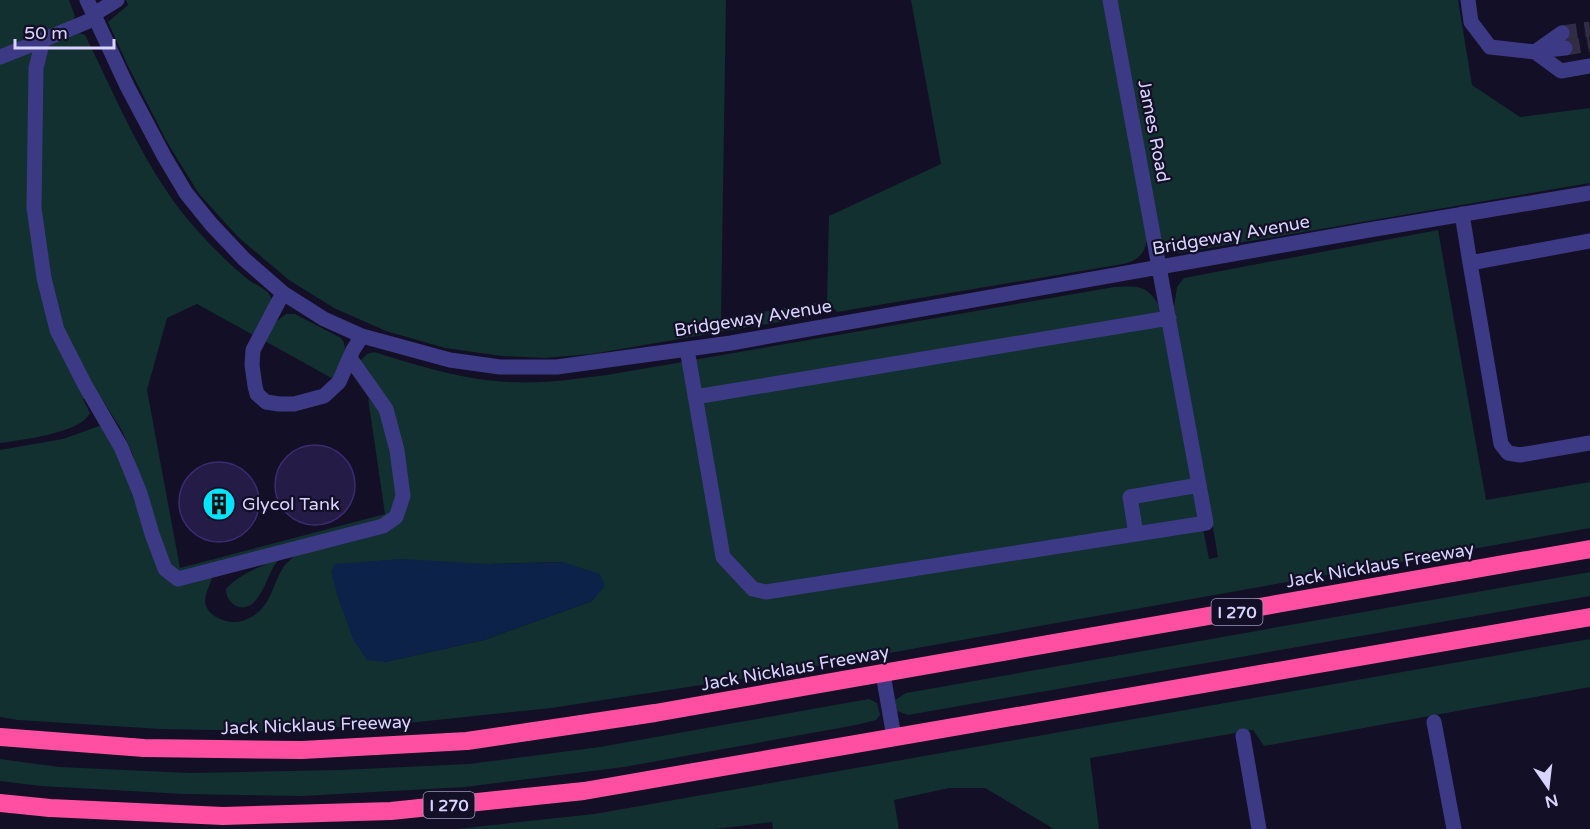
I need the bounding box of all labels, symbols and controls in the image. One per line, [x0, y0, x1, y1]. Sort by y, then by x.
scale bar [15, 12, 114, 50]
text: 50 m [24, 22, 68, 44]
street label: James Road [1133, 78, 1175, 184]
street label: Bridgeway Avenue [1151, 210, 1311, 260]
street label: Bridgeway Avenue [673, 295, 833, 341]
building icon: Glycol Tank [201, 486, 237, 522]
place label: Glycol Tank [242, 493, 340, 515]
street label: Jack Nicklaus Freeway [1284, 538, 1476, 592]
road number: I 270 [1212, 599, 1262, 625]
street label: Jack Nicklaus Freeway [699, 641, 891, 695]
street label: Jack Nicklaus Freeway [220, 711, 412, 739]
north arrow [1518, 757, 1578, 817]
text: N [1543, 789, 1560, 812]
road number: I 270 [424, 792, 474, 818]

